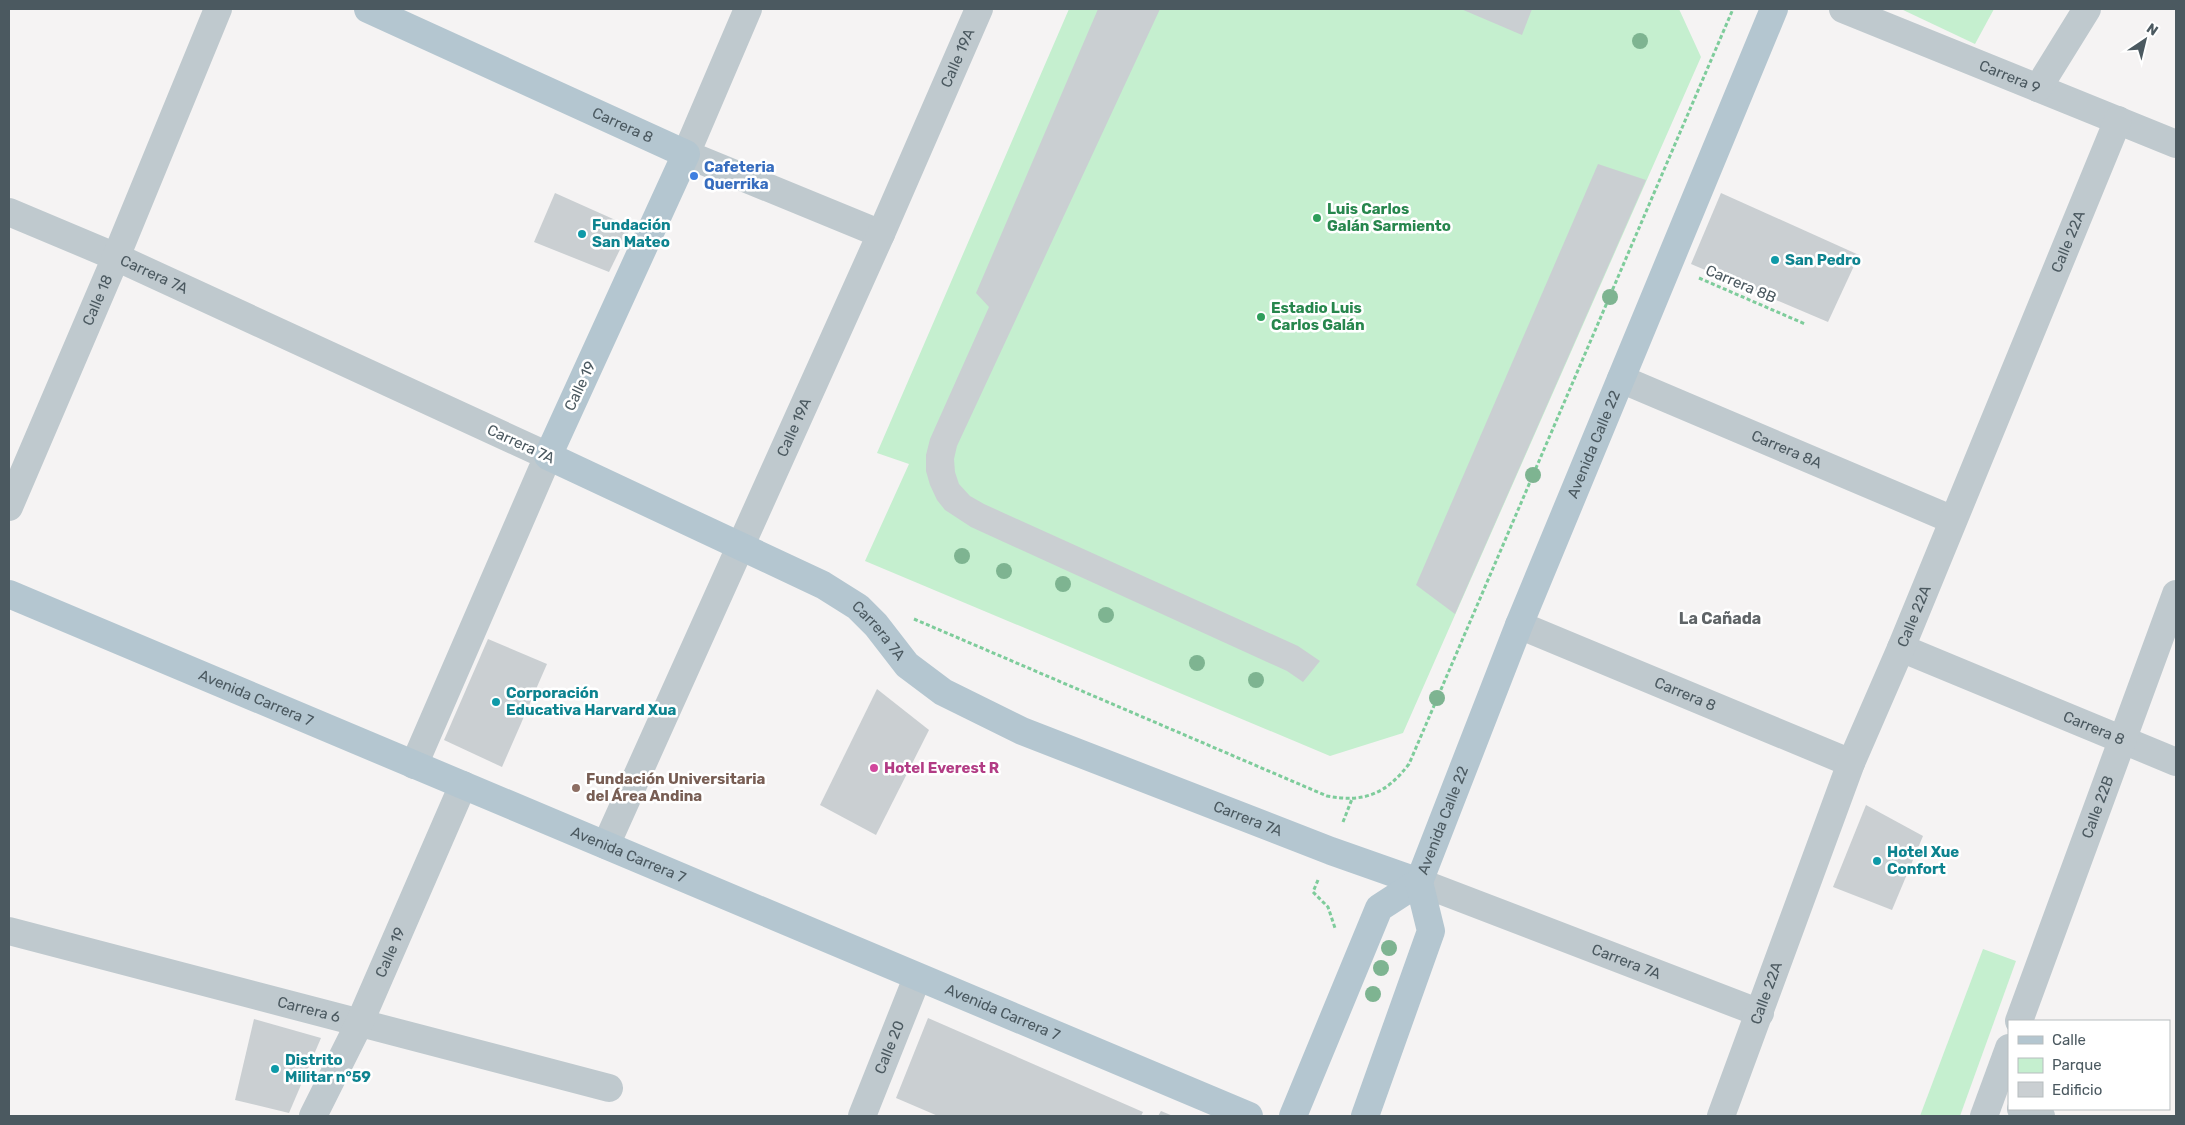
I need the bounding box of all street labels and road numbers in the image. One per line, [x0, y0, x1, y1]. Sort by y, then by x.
street label: Calle 19A [937, 26, 978, 90]
street label: Carrera 9 [1977, 56, 2043, 97]
street label: Carrera 8 [589, 103, 656, 147]
street label: Calle 22A [2047, 208, 2089, 275]
street label: Carrera 7A [117, 251, 191, 298]
street label: Carrera 8B [1703, 261, 1779, 307]
street label: Calle 18 [79, 272, 116, 328]
street label: Calle 19 [561, 358, 599, 414]
street label: Avenida Calle 22 [1563, 388, 1624, 501]
street label: Calle 19A [773, 395, 815, 460]
street label: Carrera 7A [484, 421, 558, 467]
street label: Carrera 8A [1749, 426, 1825, 472]
street label: Calle 22A [1893, 583, 1935, 650]
street label: Carrera 7A [848, 597, 909, 664]
street label: Avenida Carrera 7 [196, 666, 316, 730]
street label: Carrera 8 [1652, 673, 1719, 715]
street label: Carrera 8 [2061, 707, 2128, 749]
street label: Avenida Calle 22 [1414, 763, 1472, 877]
street label: Calle 22B [2078, 773, 2117, 841]
street label: Carrera 7A [1211, 797, 1285, 840]
street label: Avenida Carrera 7 [568, 823, 689, 887]
street label: Calle 19 [371, 924, 409, 980]
street label: Carrera 7A [1589, 940, 1663, 983]
street label: Calle 22A [1747, 959, 1786, 1027]
street label: Avenida Carrera 7 [942, 980, 1063, 1045]
street label: Carrera 6 [275, 993, 342, 1026]
street label: Calle 20 [871, 1018, 908, 1077]

